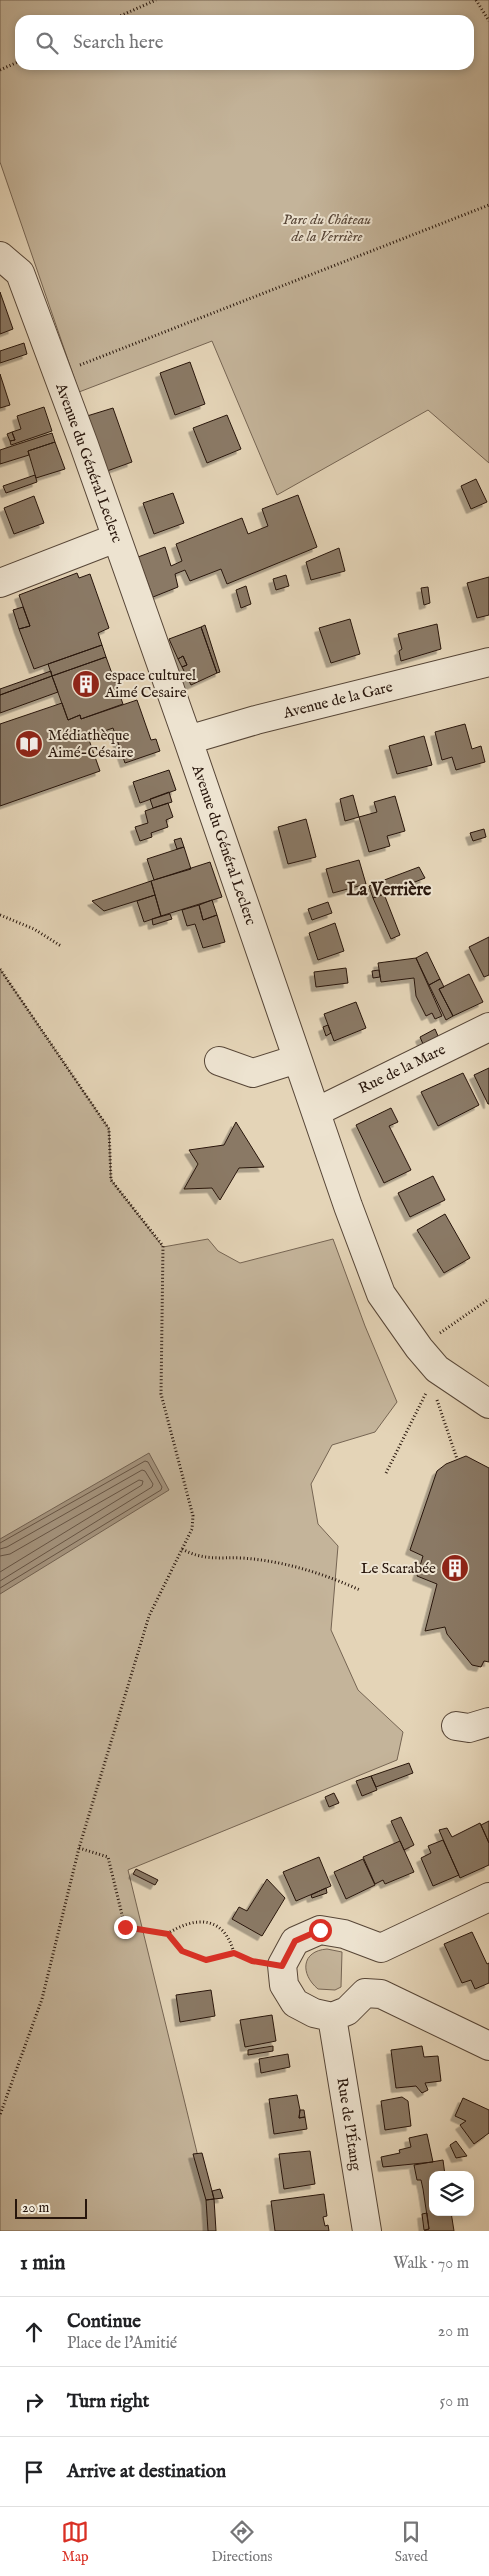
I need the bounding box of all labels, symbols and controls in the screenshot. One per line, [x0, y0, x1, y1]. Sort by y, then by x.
search box [15, 15, 474, 70]
icon: search [33, 29, 61, 57]
text: Search here [73, 31, 164, 55]
park label: Parc du Château de la Verrière [283, 210, 371, 246]
street label: Avenue du Général Leclerc [51, 380, 127, 545]
place label: espace culturel Aimé Cesaire [104, 666, 197, 702]
building icon: espace culturel Aimé Cesaire [71, 669, 101, 699]
street label: Avenue de la Gare [280, 677, 395, 723]
place label: Médiathèque Aimé-Césaire [47, 726, 133, 762]
library icon: Médiathèque Aimé-Césaire [14, 729, 44, 759]
street label: Avenue du Général Leclerc [187, 761, 260, 928]
district label: La Verrière [347, 879, 432, 902]
street label: Rue de la Mare [355, 1040, 449, 1098]
building icon: Le Scarabée [440, 1553, 470, 1583]
place label: Le Scarabée [361, 1559, 436, 1578]
route end [114, 1916, 137, 1939]
route start [309, 1919, 332, 1942]
street label: Rue de l'Étang [332, 2076, 366, 2173]
map controls [429, 2171, 474, 2216]
button: layers [429, 2171, 474, 2216]
scale bar [15, 2196, 88, 2219]
text: 20 m [22, 2199, 49, 2217]
text: 1 min [20, 2250, 65, 2277]
text: Walk · 70 m [393, 2254, 469, 2274]
text: Continue [67, 2310, 141, 2334]
icon: ahead [20, 2318, 48, 2346]
text: 20 m [438, 2322, 469, 2342]
text: Place de l'Amitié [67, 2334, 177, 2354]
icon: right [20, 2388, 48, 2416]
text: Turn right [67, 2390, 149, 2414]
text: 50 m [440, 2392, 469, 2412]
icon: arrive [20, 2458, 48, 2486]
text: Arrive at destination [67, 2460, 226, 2484]
tab: Map [61, 2518, 89, 2566]
tab: Directions [211, 2518, 272, 2566]
tab: Saved [395, 2518, 428, 2566]

